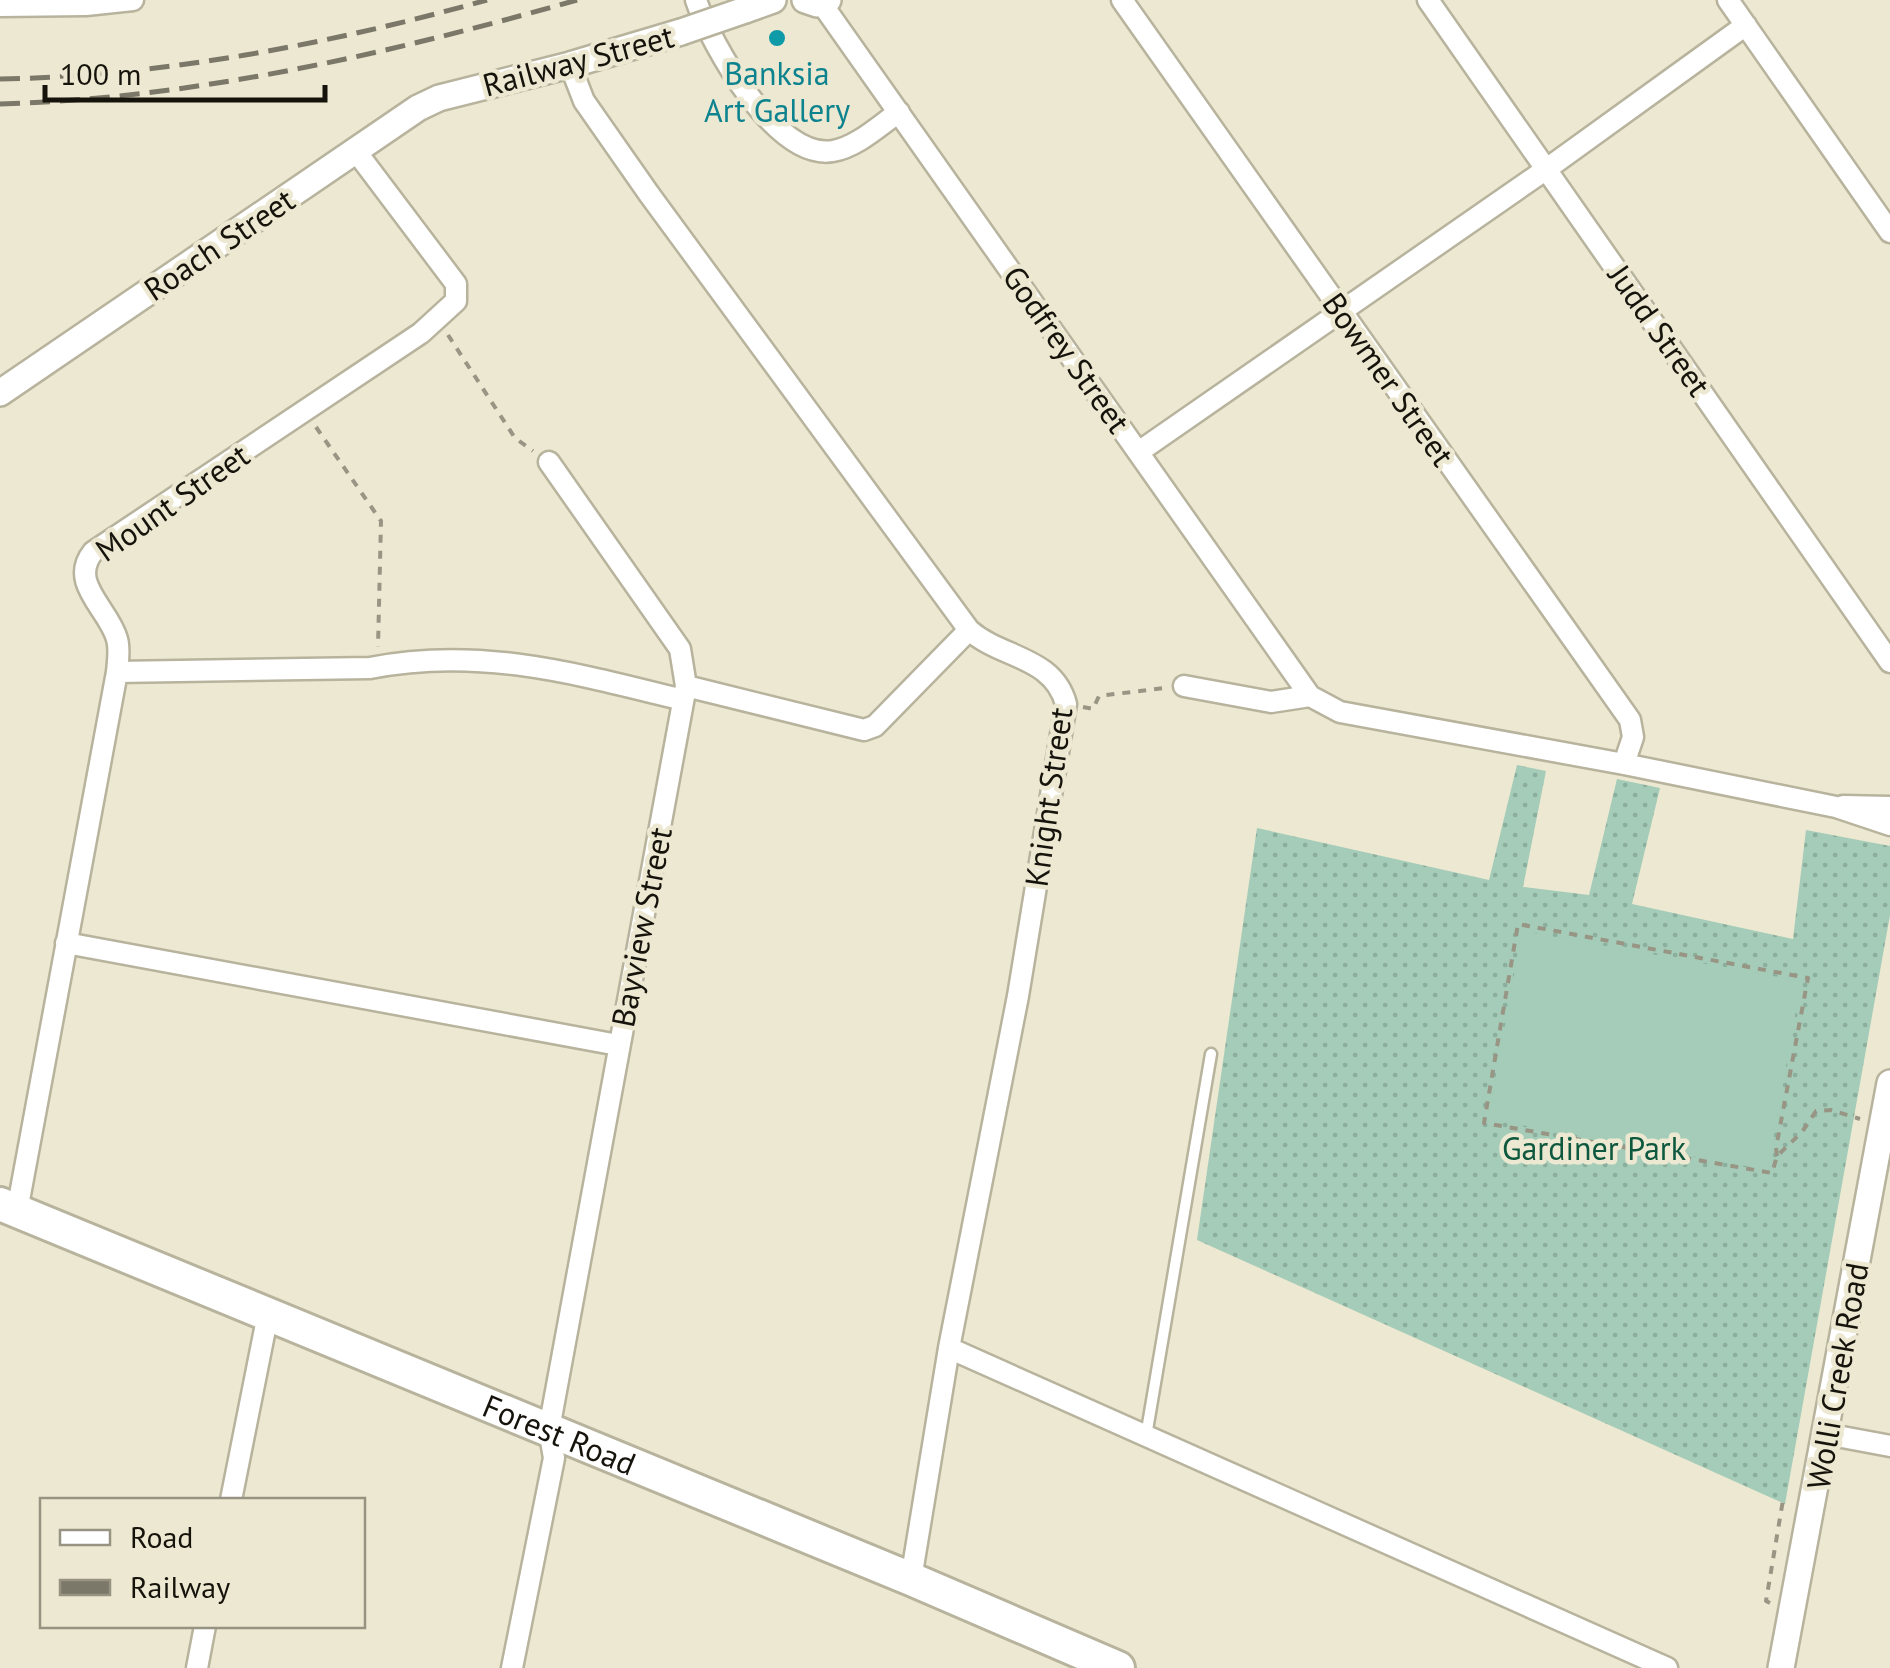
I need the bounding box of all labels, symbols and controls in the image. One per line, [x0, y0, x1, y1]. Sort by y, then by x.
street label: Railway Street [478, 14, 678, 106]
marker: Banksia Art Gallery [766, 27, 788, 49]
scale bar [45, 40, 325, 102]
place label: Banksia Art Gallery [704, 52, 850, 131]
text: 100 m [60, 54, 141, 93]
street label: Roach Street [136, 178, 302, 310]
street label: Judd Street [1598, 254, 1721, 404]
street label: Godfrey Street [994, 257, 1140, 441]
street label: Bowmer Street [1314, 284, 1464, 474]
street label: Mount Street [87, 434, 257, 570]
street label: Knight Street [1015, 705, 1081, 889]
street label: Bayview Street [601, 823, 681, 1030]
park label: Gardiner Park [1502, 1127, 1687, 1169]
street label: Wolli Creek Road [1796, 1259, 1878, 1493]
street label: Forest Road [477, 1384, 642, 1484]
legend [40, 1498, 365, 1628]
text: Road [130, 1517, 194, 1556]
text: Railway [130, 1567, 230, 1606]

